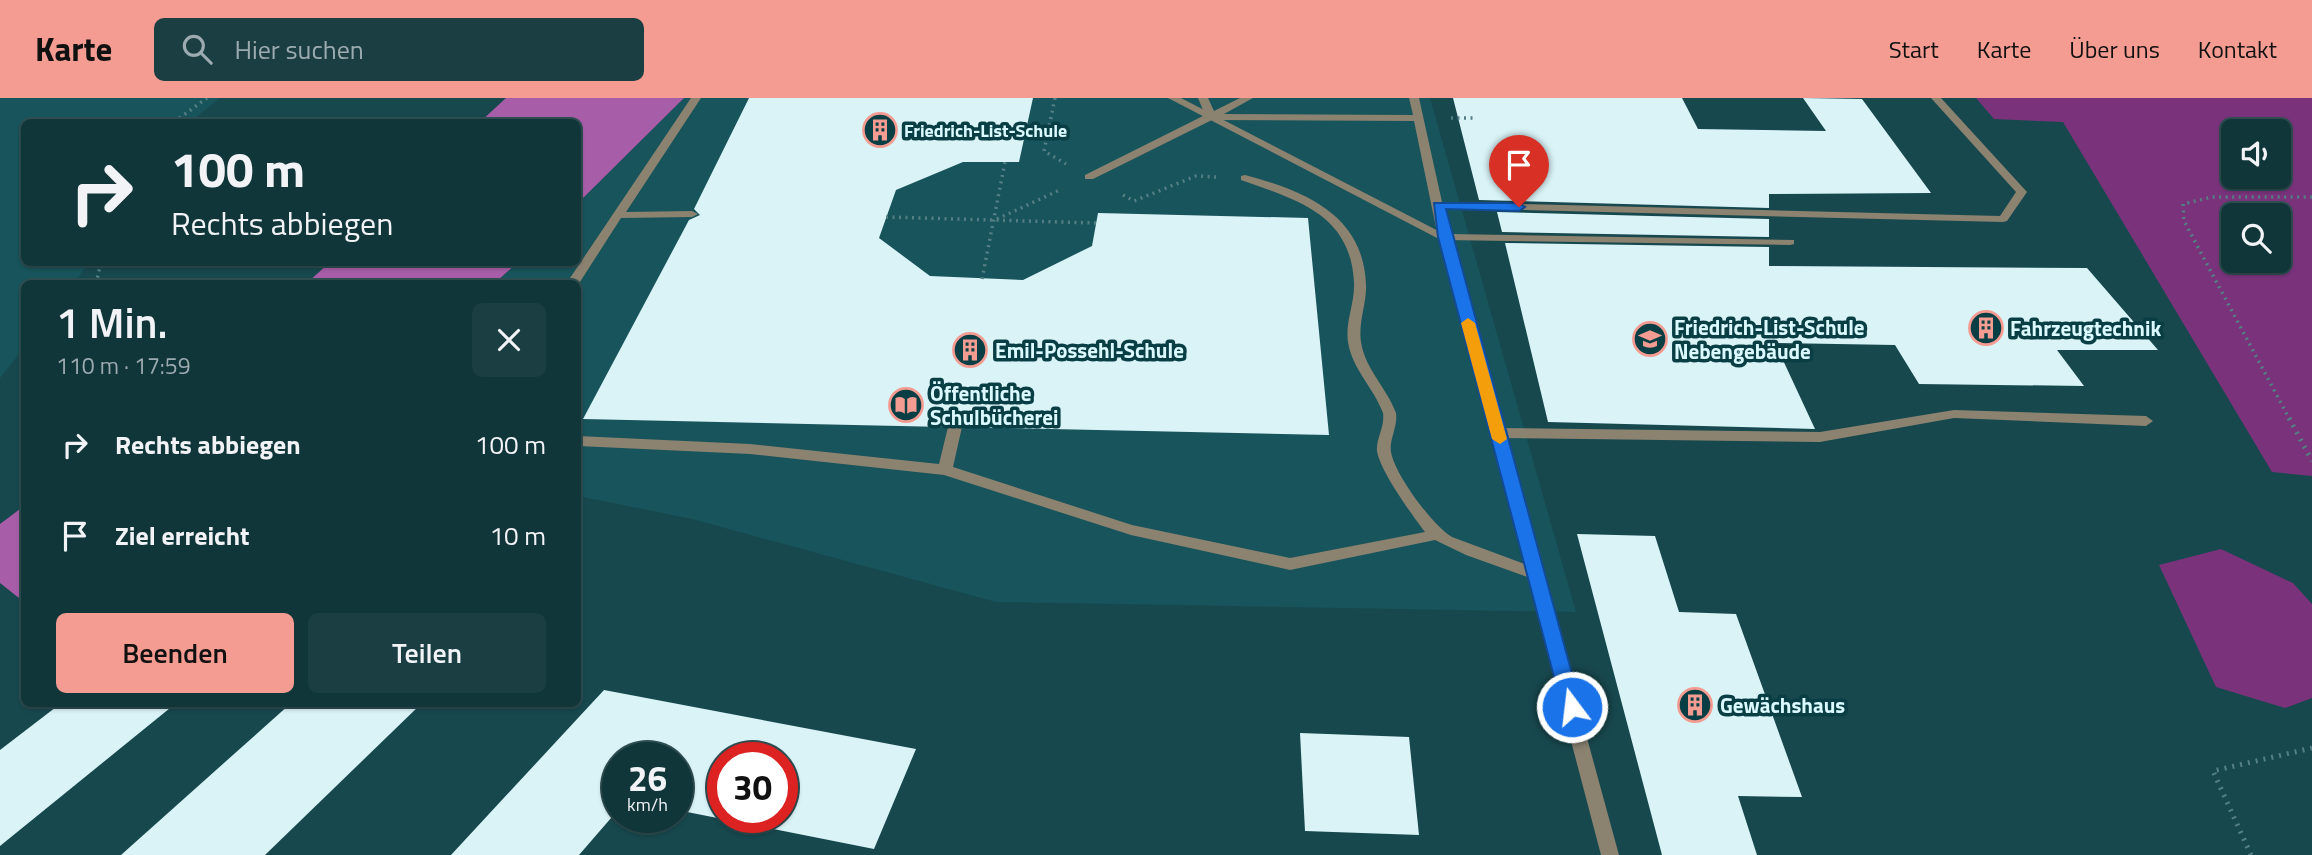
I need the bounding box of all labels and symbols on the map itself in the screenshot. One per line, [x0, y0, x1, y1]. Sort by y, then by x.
building icon: Friedrich-List-Schule [861, 111, 899, 149]
place label: Friedrich-List-Schule [904, 117, 1067, 144]
pin [1489, 135, 1549, 207]
building icon: Fahrzeugtechnik [1967, 309, 2005, 347]
place label: Friedrich-List-Schule Nebengebäude [1674, 311, 1865, 367]
place label: Fahrzeugtechnik [2010, 312, 2161, 344]
school or university icon: Friedrich-List-Schule Nebengebäude [1631, 320, 1669, 358]
building icon: Emil-Possehl-Schule [951, 331, 989, 369]
place label: Emil-Possehl-Schule [995, 334, 1184, 366]
place label: Öffentliche Schulbücherei [930, 377, 1058, 433]
library icon: Öffentliche Schulbücherei [887, 386, 925, 424]
position arrow [1535, 670, 1609, 744]
building icon: Gewächshaus [1676, 686, 1714, 724]
place label: Gewächshaus [1720, 689, 1845, 721]
speed limit sign: 30 [707, 742, 798, 833]

